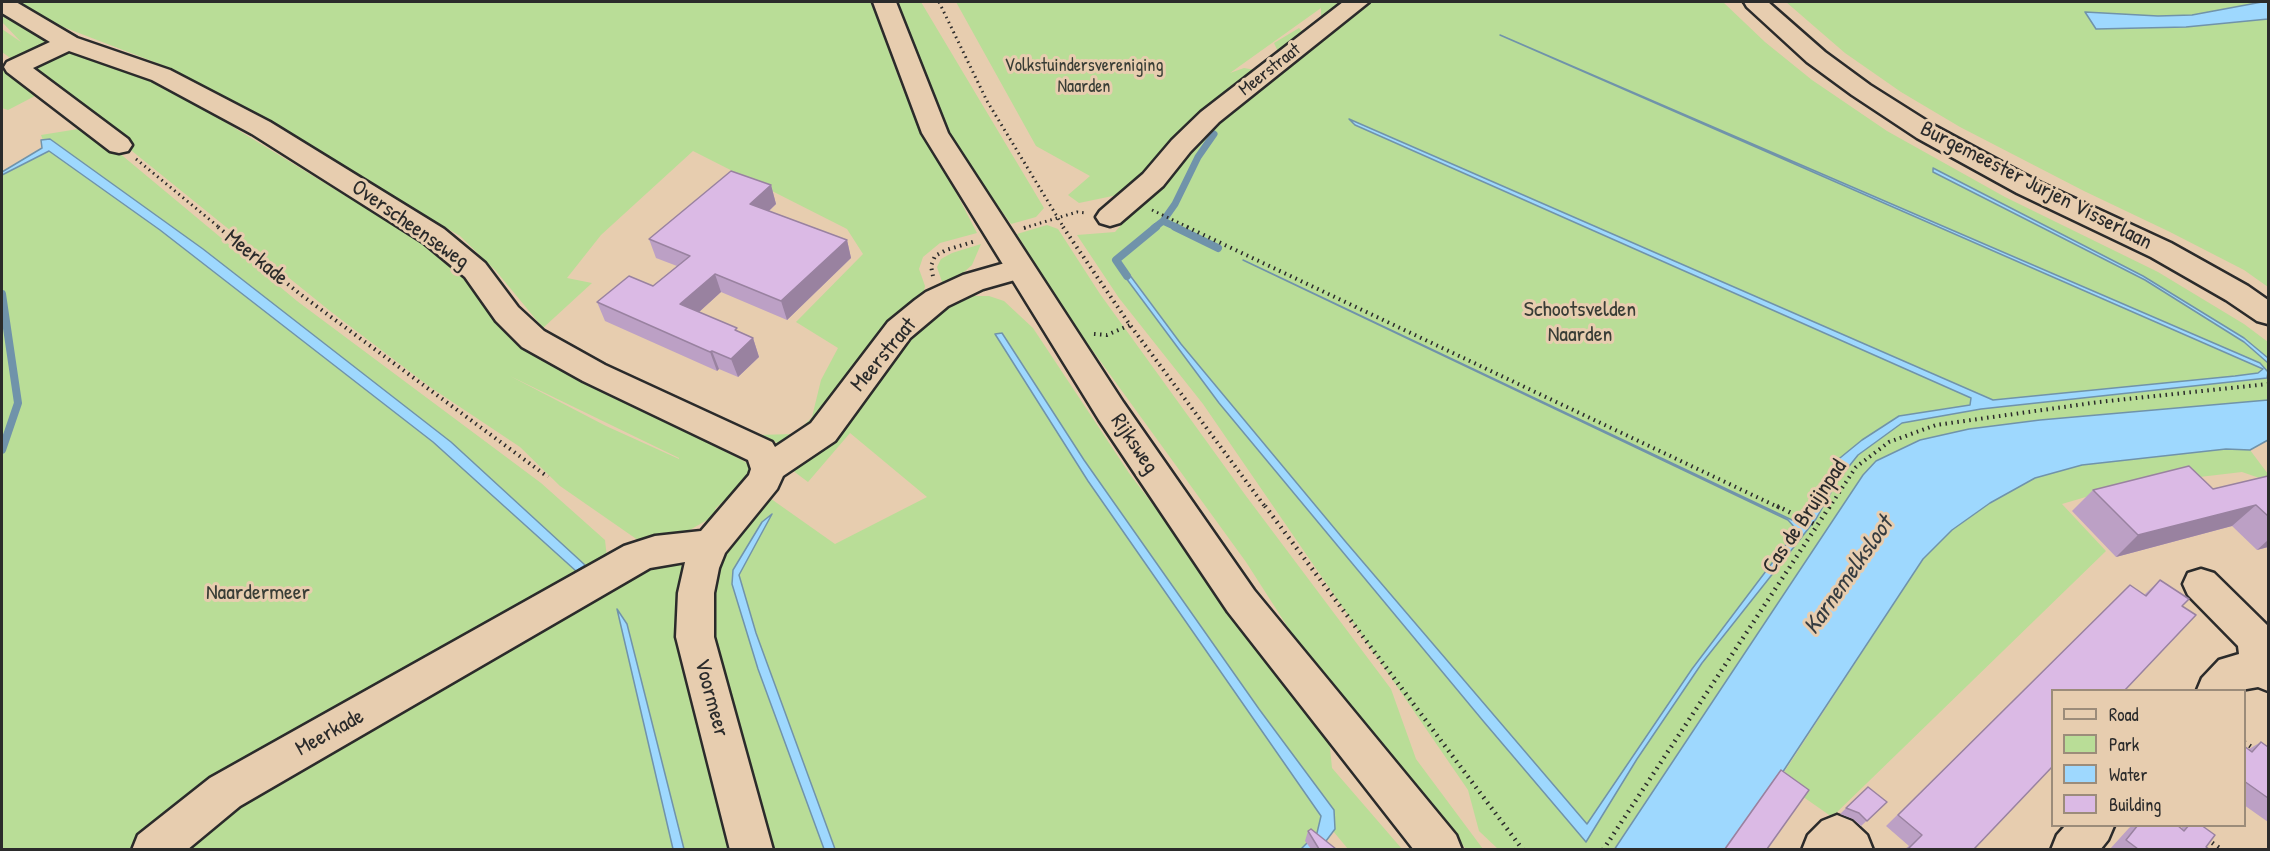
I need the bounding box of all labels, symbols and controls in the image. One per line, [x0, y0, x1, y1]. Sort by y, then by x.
street label: Meerstraat [1235, 39, 1305, 101]
park label: Volkstuindersvereniging Naarden [1005, 55, 1163, 98]
street label: Burgemeester Jurjen Visserlaan [1916, 116, 2156, 256]
street label: Overscheenseweg [346, 175, 474, 275]
street label: Meerkade [219, 224, 293, 292]
park label: Schootsvelden Naarden [1524, 297, 1636, 348]
street label: Meerstraat [845, 313, 923, 397]
street label: Rijksweg [1104, 409, 1164, 479]
street label: Cas de Bruijnpad [1757, 455, 1853, 579]
water label: Karnemelksloot [1798, 512, 1900, 640]
park label: Naardermeer [206, 580, 310, 606]
street label: Voormeer [688, 656, 734, 740]
legend [2051, 689, 2246, 827]
text: Road [2109, 702, 2139, 727]
street label: Meerkade [291, 703, 369, 763]
text: Park [2109, 732, 2139, 757]
text: Water [2109, 762, 2147, 787]
text: Building [2109, 792, 2161, 817]

